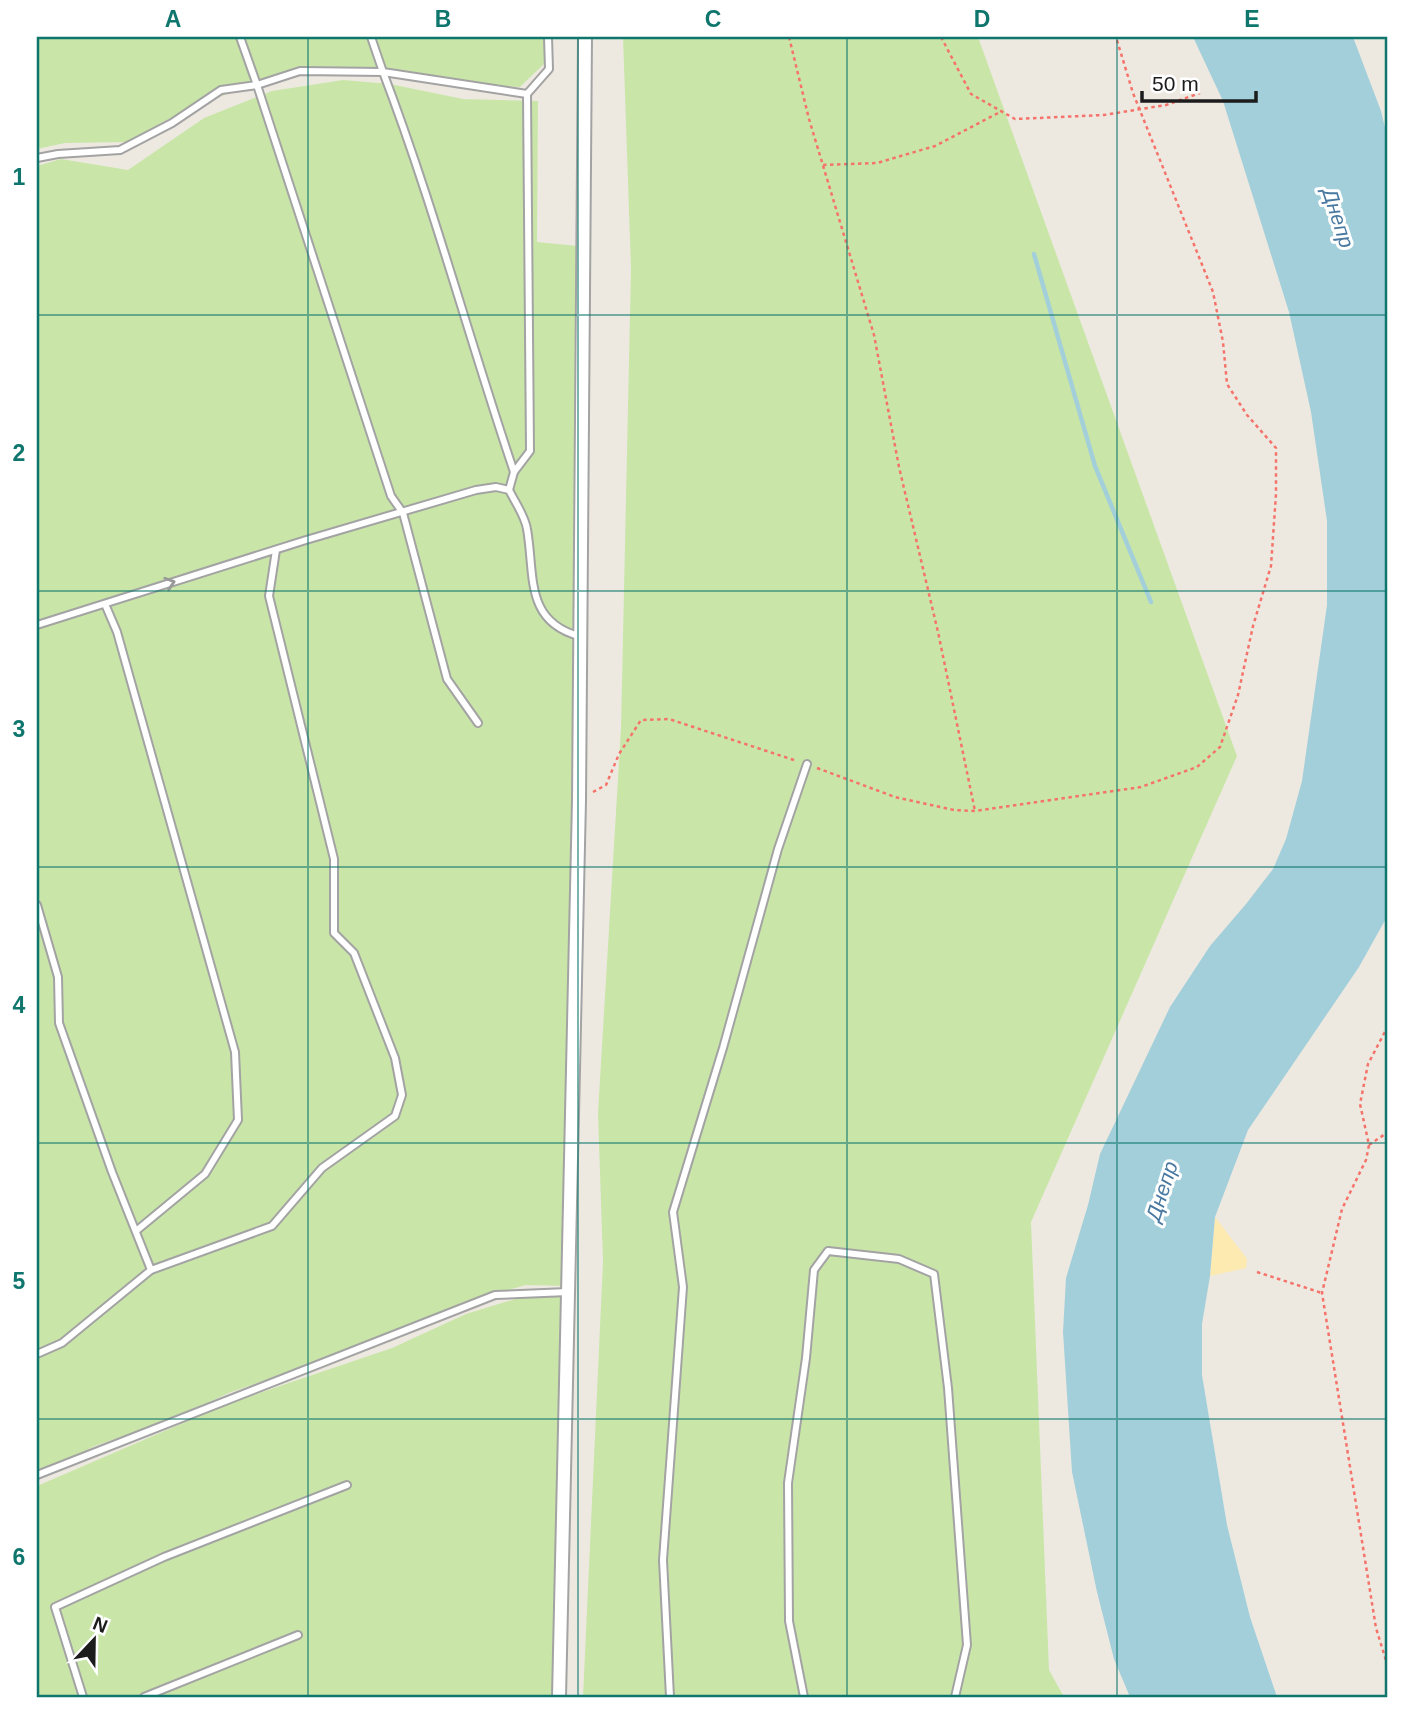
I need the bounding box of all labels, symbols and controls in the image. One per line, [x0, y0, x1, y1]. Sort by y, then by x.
text: A [165, 6, 181, 32]
text: B [435, 6, 451, 32]
text: C [705, 6, 721, 32]
text: D [974, 6, 990, 32]
text: E [1244, 6, 1260, 32]
scale bar [1142, 60, 1255, 104]
text: 50 m [1152, 72, 1199, 95]
text: 1 [13, 164, 26, 190]
water label: Днепр [1317, 183, 1359, 251]
text: 2 [13, 440, 25, 466]
one-way arrow [164, 577, 176, 591]
text: 3 [13, 716, 25, 742]
text: 4 [13, 992, 26, 1018]
water label: Днепр [1141, 1158, 1182, 1225]
text: 5 [13, 1268, 26, 1294]
text: 6 [13, 1544, 25, 1570]
north arrow [60, 1604, 130, 1674]
text: N [90, 1612, 110, 1637]

